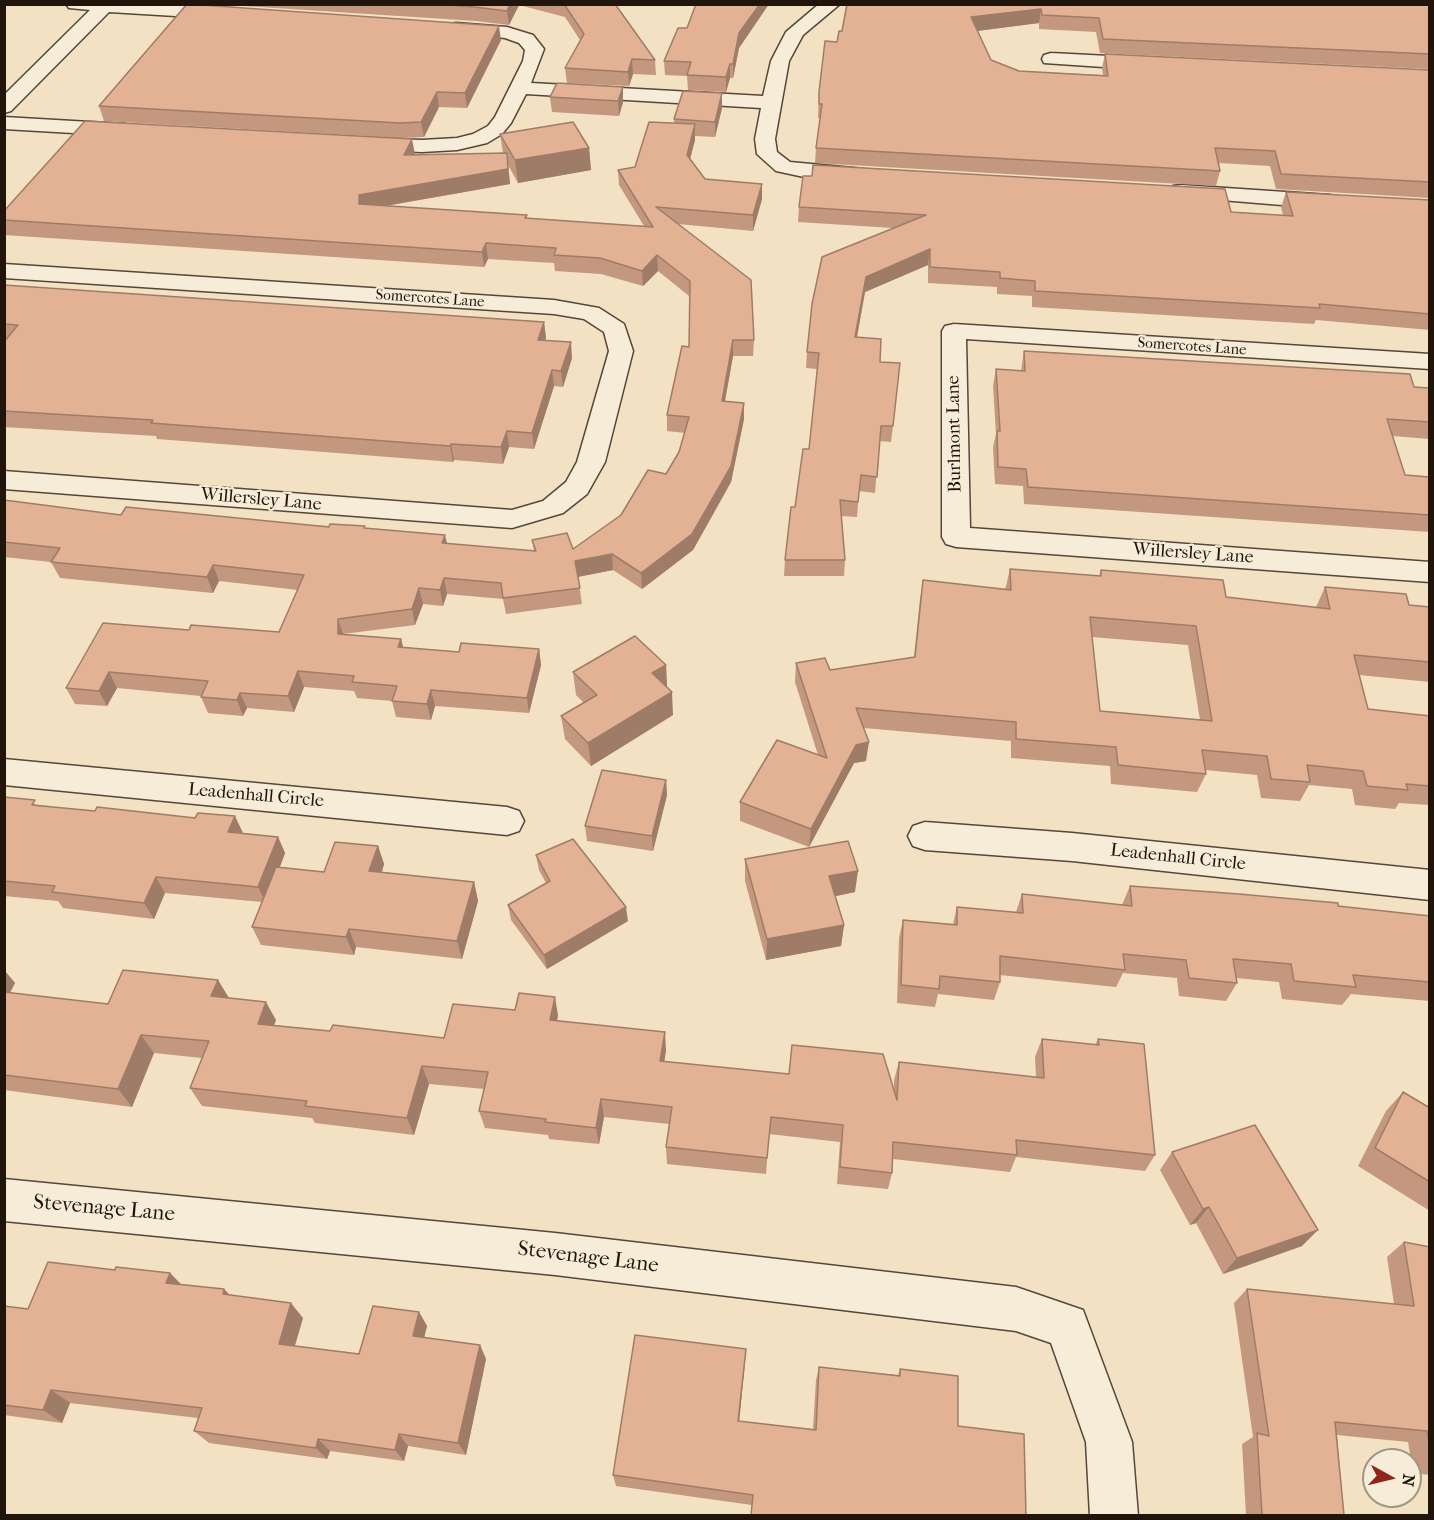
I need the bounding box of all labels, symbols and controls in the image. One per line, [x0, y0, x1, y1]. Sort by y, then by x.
street label: Somercotes Lane [375, 286, 485, 312]
street label: Somercotes Lane [1137, 334, 1247, 360]
street label: Burlmont Lane [943, 375, 967, 493]
street label: Willersley Lane [200, 484, 322, 516]
street label: Willersley Lane [1132, 539, 1254, 569]
street label: Leadenhall Circle [187, 779, 325, 813]
street label: Leadenhall Circle [1109, 840, 1247, 876]
street label: Stevenage Lane [32, 1190, 176, 1228]
street label: Stevenage Lane [516, 1237, 660, 1279]
north arrow [1362, 1448, 1422, 1508]
text: N [1398, 1473, 1419, 1488]

